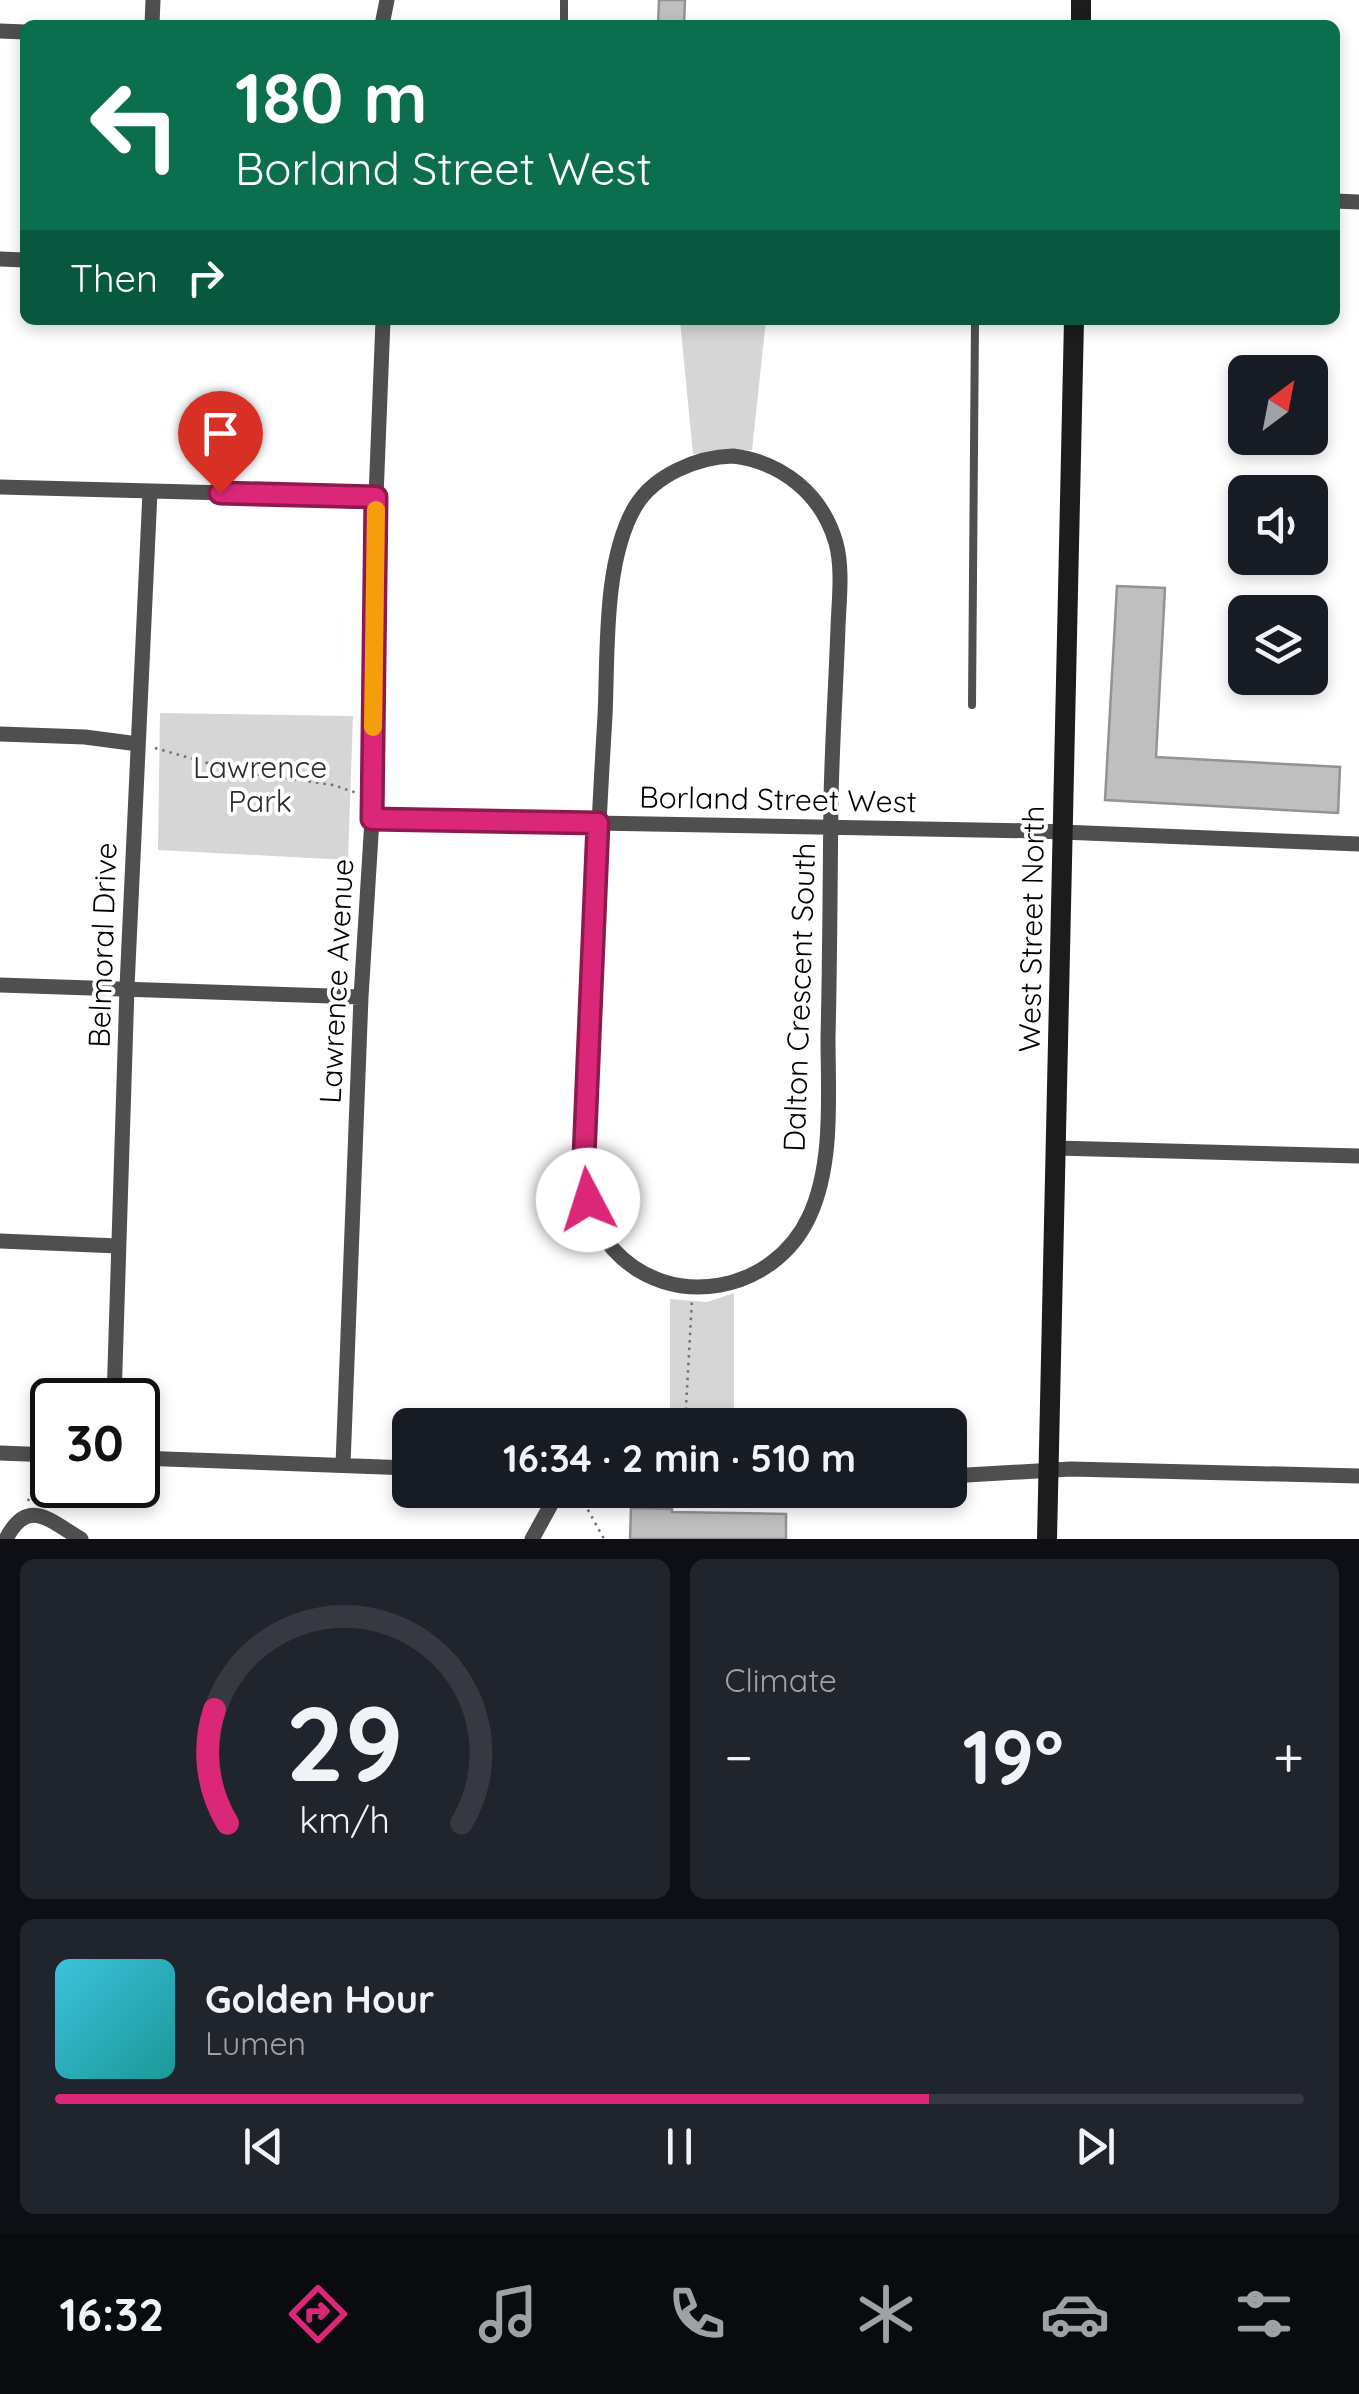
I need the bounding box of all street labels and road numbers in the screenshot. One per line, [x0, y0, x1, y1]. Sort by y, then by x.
street label: Borland Street West [639, 778, 917, 820]
street label: West Street North [1010, 805, 1052, 1053]
street label: Belmoral Drive [79, 842, 125, 1048]
street label: Dalton Crescent South [775, 842, 823, 1152]
street label: Lawrence Avenue [311, 858, 361, 1104]

